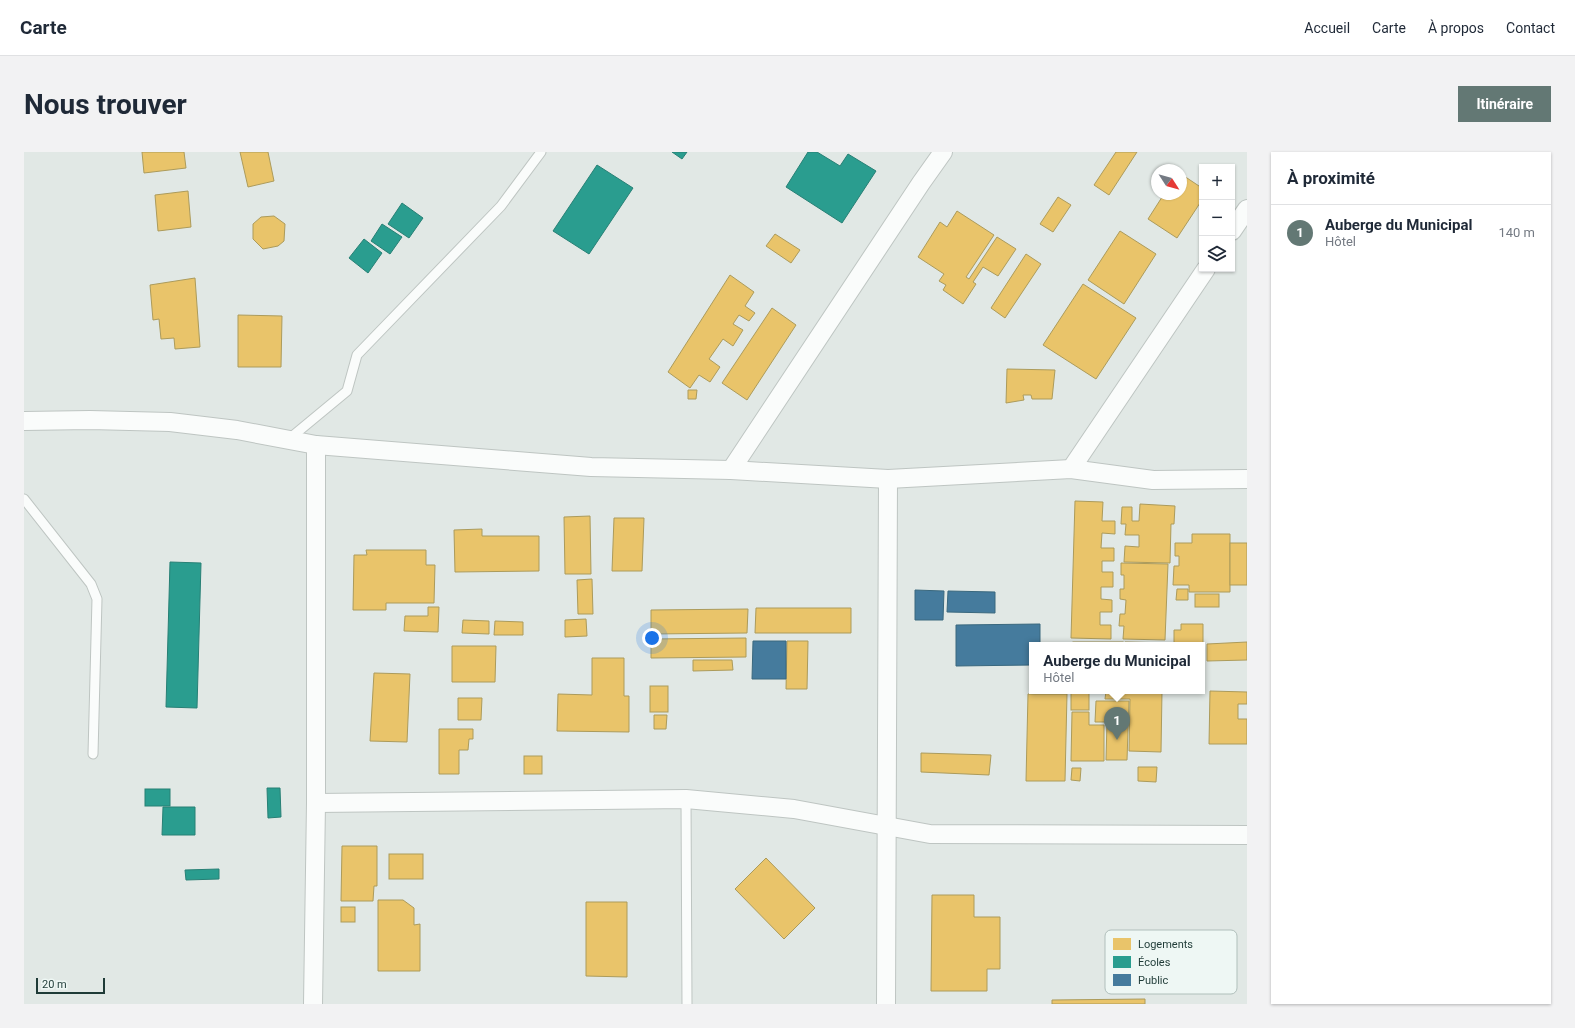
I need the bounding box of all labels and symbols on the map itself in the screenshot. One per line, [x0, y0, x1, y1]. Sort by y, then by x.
north arrow [1151, 164, 1187, 200]
your location [642, 628, 662, 648]
pin: 1 [1104, 707, 1130, 740]
legend [1105, 930, 1237, 994]
text: Logements [1138, 938, 1193, 951]
text: Écoles [1138, 956, 1171, 969]
text: Public [1138, 974, 1169, 987]
scale bar [36, 976, 105, 995]

